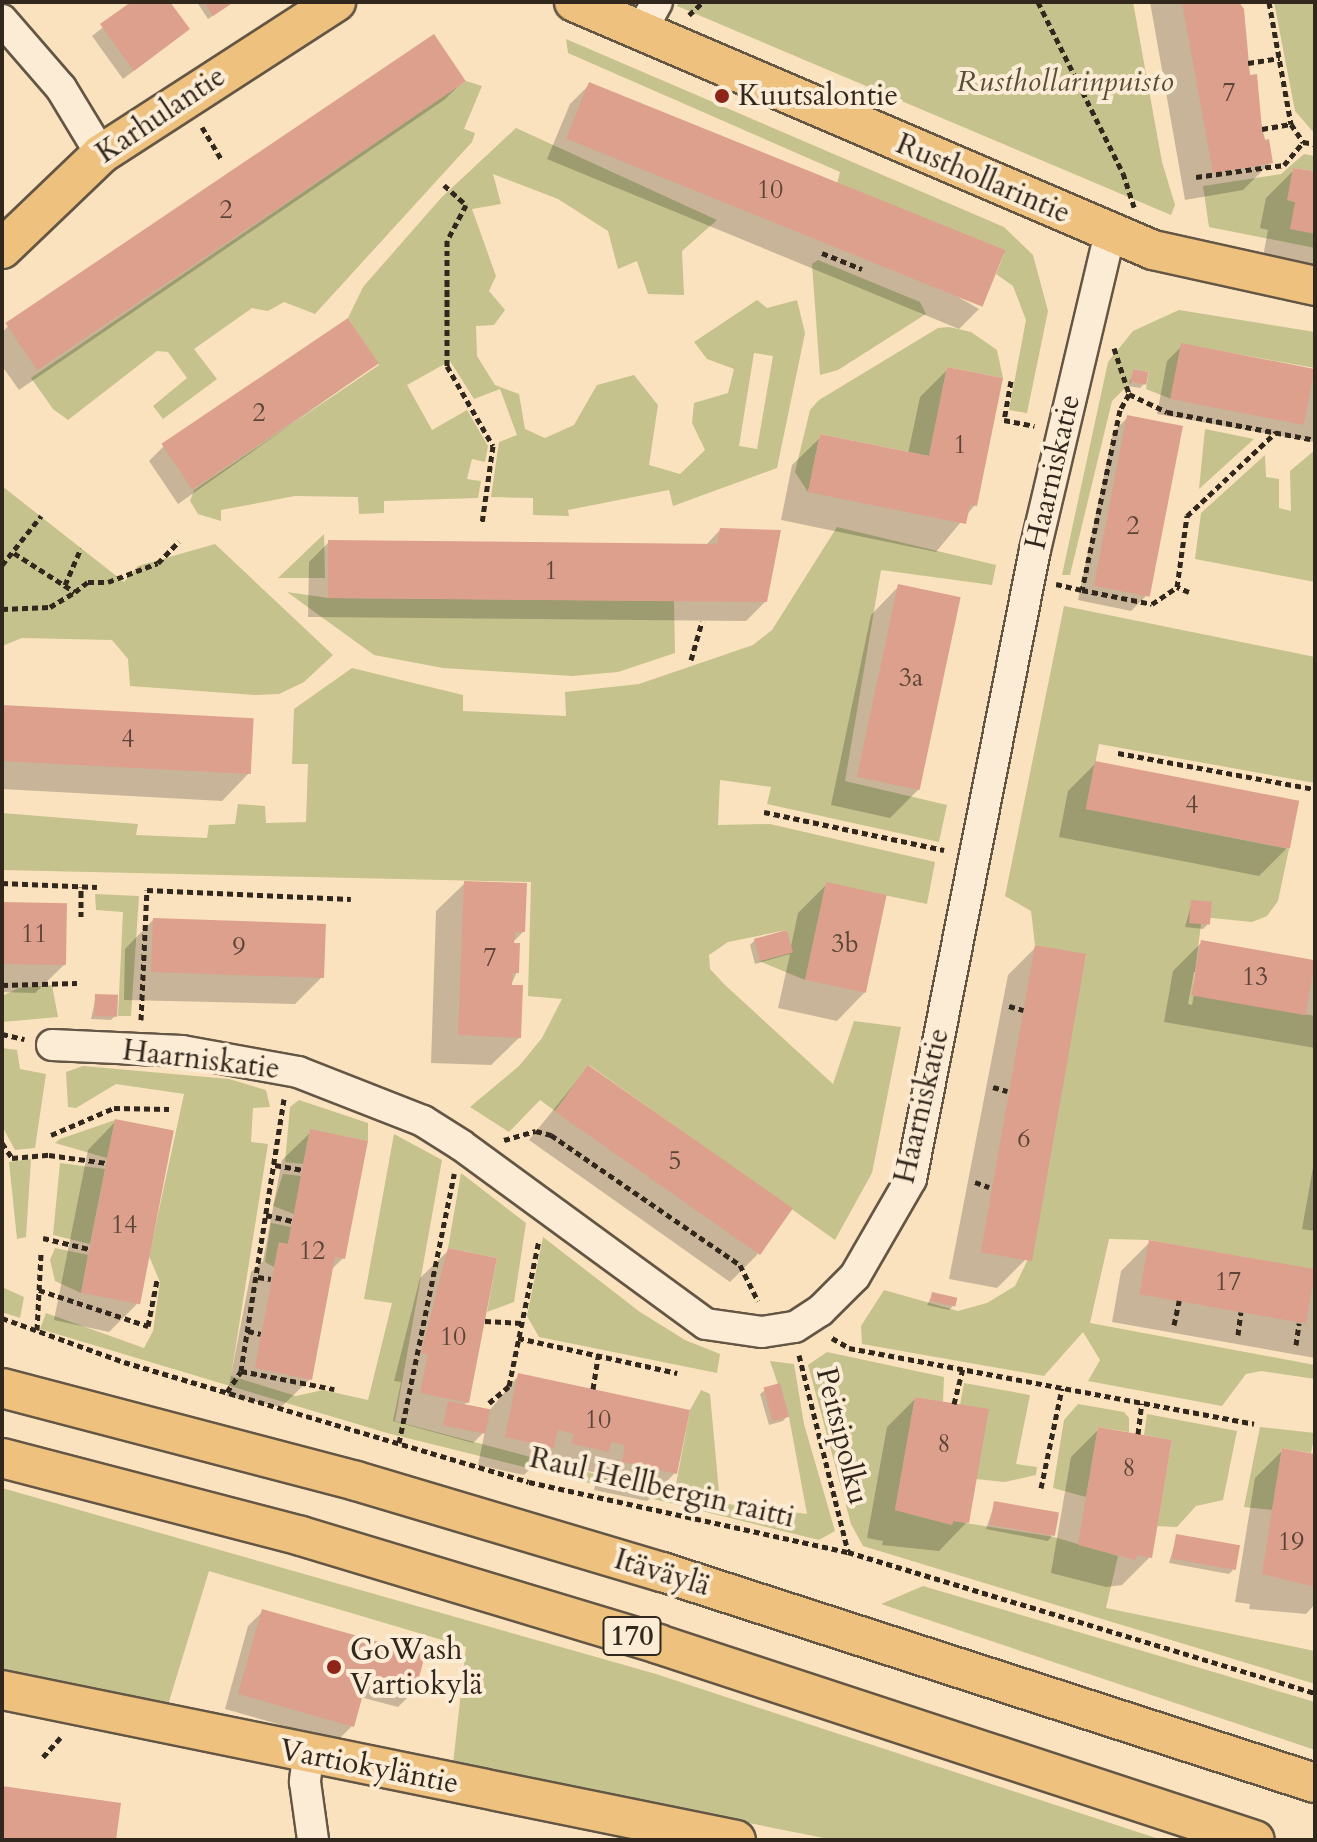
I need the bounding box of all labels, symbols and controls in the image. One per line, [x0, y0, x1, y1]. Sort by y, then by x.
street label: Karhulantie [89, 59, 233, 171]
park label: Rusthollarinpuisto [956, 64, 1174, 100]
house number: 7 [1222, 77, 1236, 109]
place label: Kuutsalontie [738, 78, 898, 114]
marker: Kuutsalontie [713, 87, 731, 105]
street label: Rusthollarintie [891, 126, 1075, 232]
house number: 10 [757, 174, 783, 206]
house number: 2 [219, 194, 233, 226]
street label: Haarniskatie [1018, 391, 1088, 553]
house number: 2 [252, 397, 266, 429]
house number: 1 [953, 429, 967, 461]
house number: 2 [1126, 510, 1140, 542]
house number: 1 [544, 555, 558, 587]
house number: 3a [899, 662, 923, 694]
house number: 4 [121, 723, 135, 755]
house number: 4 [1185, 789, 1199, 821]
house number: 11 [21, 918, 47, 950]
house number: 3b [831, 928, 859, 960]
house number: 9 [232, 931, 246, 963]
house number: 7 [483, 942, 497, 974]
house number: 13 [1242, 961, 1268, 993]
street label: Haarniskatie [887, 1025, 957, 1187]
street label: Haarniskatie [120, 1033, 282, 1087]
house number: 6 [1017, 1123, 1031, 1155]
house number: 5 [668, 1145, 682, 1177]
house number: 14 [111, 1209, 137, 1241]
house number: 12 [299, 1235, 325, 1267]
house number: 17 [1215, 1266, 1241, 1298]
house number: 10 [440, 1321, 466, 1353]
street label: Peitsipolku [808, 1364, 876, 1508]
house number: 10 [585, 1404, 611, 1436]
house number: 8 [937, 1428, 951, 1460]
street label: Raul Hellbergin raitti [526, 1440, 798, 1536]
house number: 8 [1122, 1452, 1136, 1484]
house number: 19 [1278, 1526, 1304, 1558]
street label: Itäväylä [610, 1541, 714, 1605]
road number: 170 [602, 1612, 662, 1660]
place label: GoWash Vartiokylä [350, 1632, 483, 1702]
marker: GoWash Vartiokylä [325, 1658, 343, 1676]
street label: Vartiokyläntie [277, 1732, 461, 1802]

